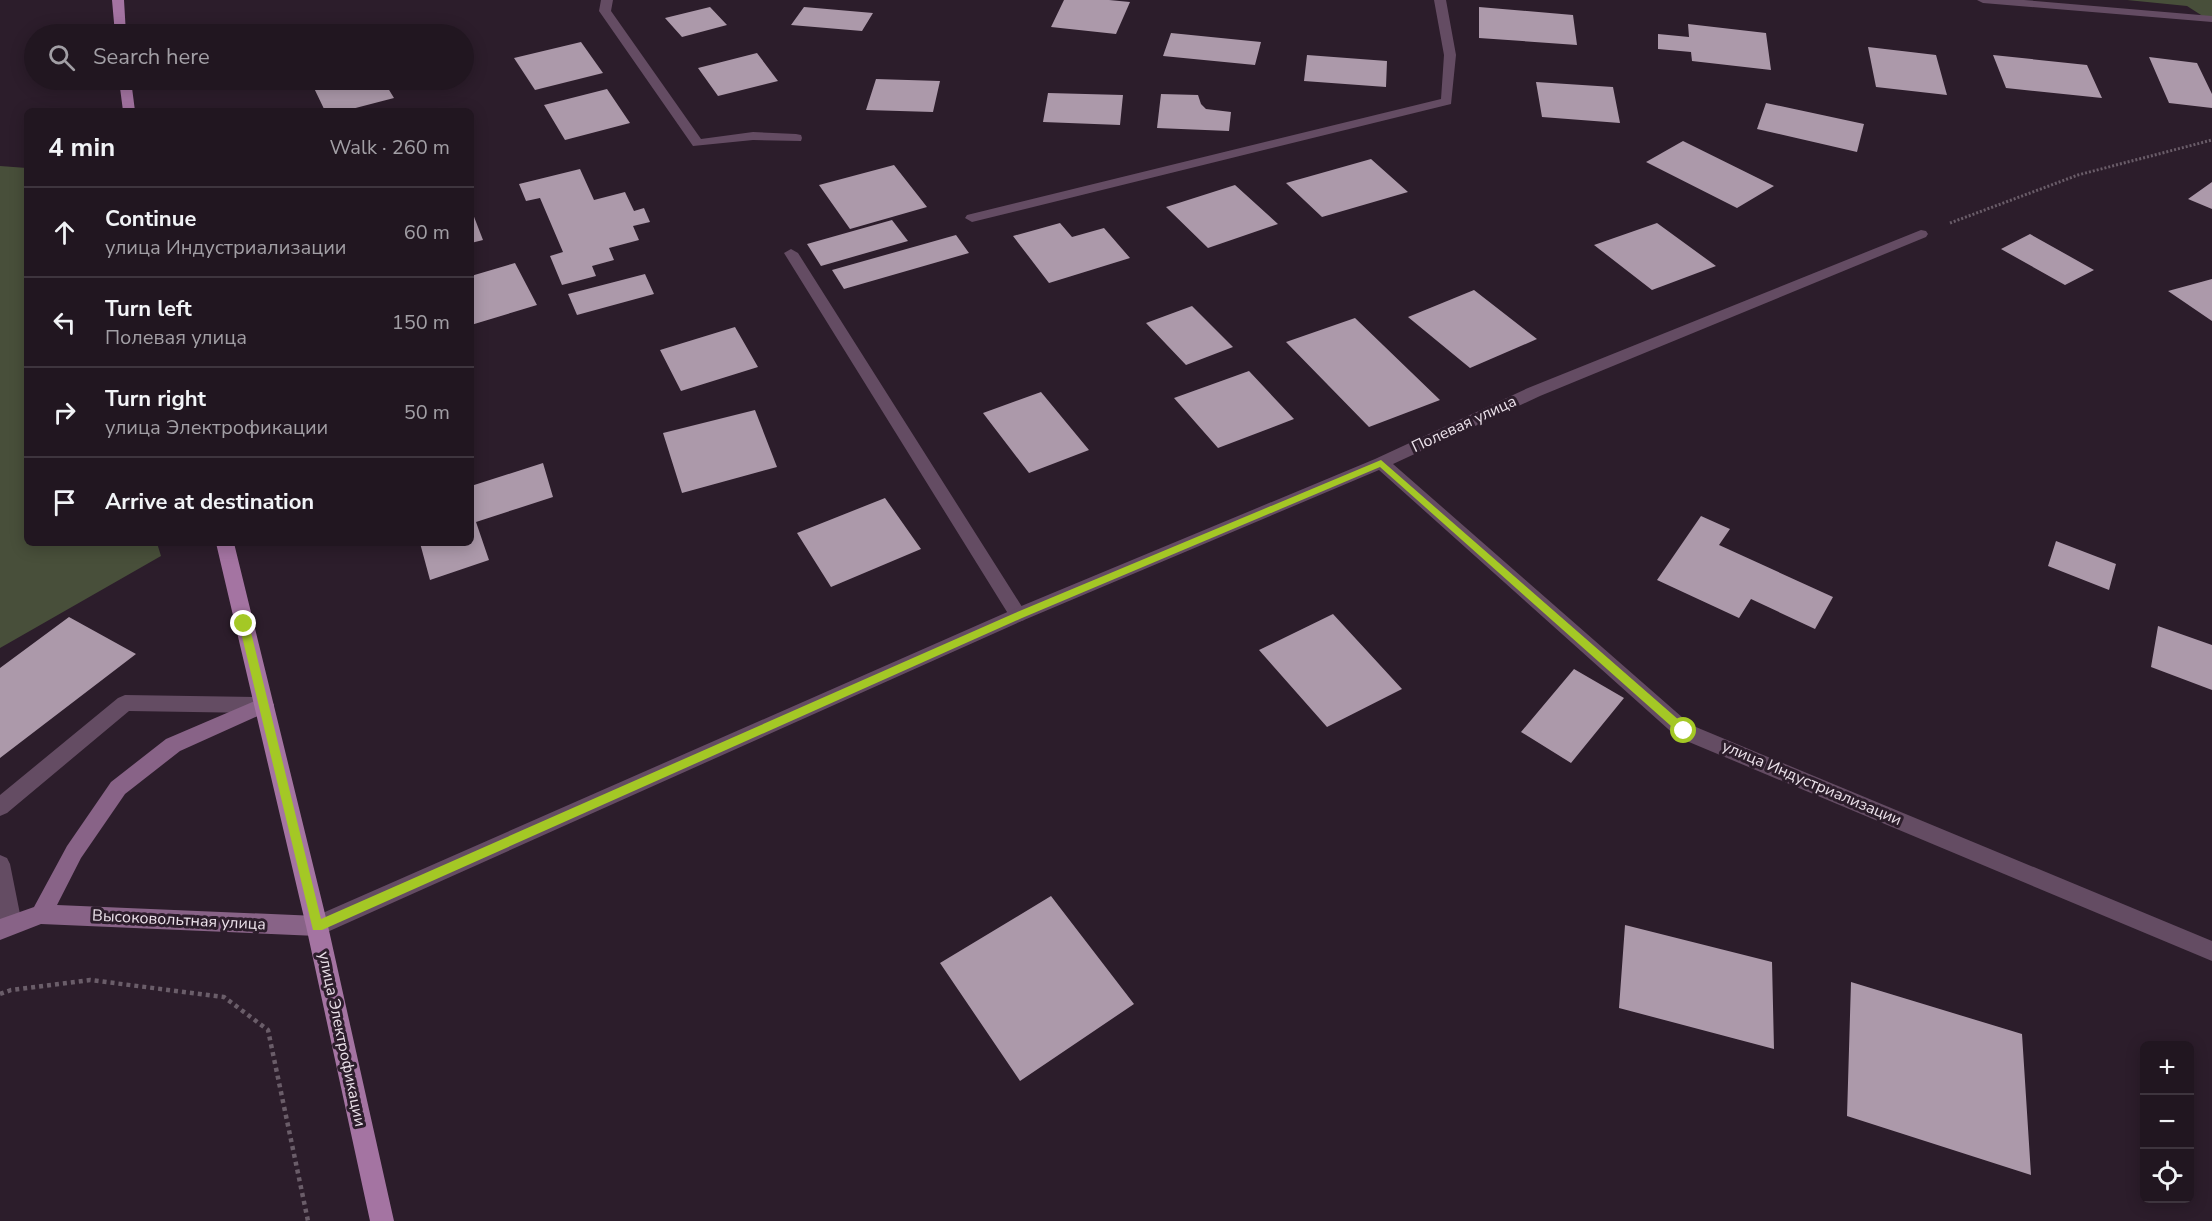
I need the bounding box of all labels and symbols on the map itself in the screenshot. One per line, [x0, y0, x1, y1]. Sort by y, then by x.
street label: Полевая улица [1408, 390, 1520, 458]
route end [230, 610, 256, 636]
route start [1670, 717, 1696, 743]
street label: улица Индустриализации [1719, 735, 1905, 831]
street label: Высоковольтная улица [92, 904, 266, 936]
street label: улица Электрофикации [313, 949, 371, 1129]

